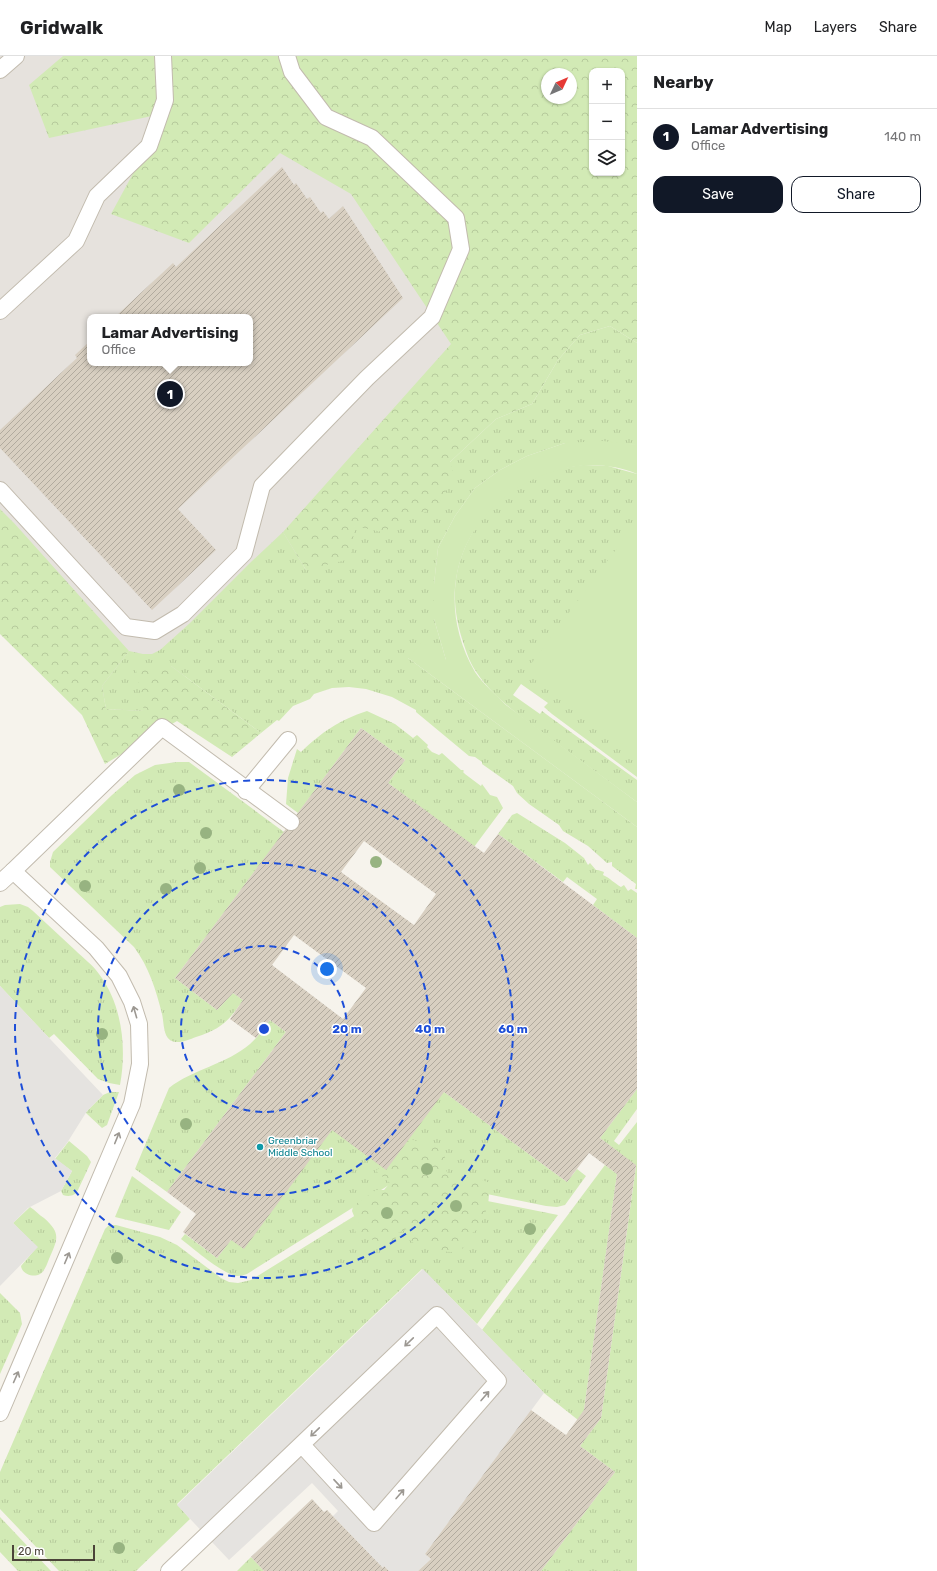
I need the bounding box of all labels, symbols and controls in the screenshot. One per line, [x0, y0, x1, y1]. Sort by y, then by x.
text: Gridwalk [20, 16, 103, 39]
text: Map [765, 19, 792, 36]
text: Layers [814, 19, 857, 36]
text: Share [879, 19, 917, 36]
north arrow [541, 68, 577, 104]
map controls [589, 68, 625, 176]
button: + [589, 68, 625, 104]
text: Nearby [653, 72, 714, 92]
button: − [589, 104, 625, 140]
text: Lamar Advertising [691, 120, 828, 138]
text: 1 [663, 129, 669, 144]
text: 140 m [884, 129, 921, 144]
text: Office [691, 138, 725, 153]
button: layers [589, 140, 625, 176]
button: Save [653, 176, 783, 213]
button: Share [791, 176, 921, 213]
popup [87, 314, 253, 366]
text: Lamar Advertising [101, 324, 239, 342]
text: Office [101, 342, 136, 357]
pin: 1 [157, 379, 183, 409]
your location [317, 959, 337, 979]
one-way arrow [131, 1006, 138, 1019]
centre of rings [257, 1022, 271, 1036]
text: 20 m [332, 1022, 362, 1036]
text: 40 m [415, 1022, 445, 1036]
text: 60 m [498, 1022, 528, 1036]
one-way arrow [114, 1133, 122, 1145]
place label: Greenbriar Middle School [268, 1135, 332, 1159]
marker: Greenbriar Middle School [255, 1142, 265, 1152]
one-way arrow [64, 1252, 71, 1264]
one-way arrow [404, 1337, 414, 1347]
one-way arrow [12, 1372, 20, 1384]
one-way arrow [481, 1391, 490, 1401]
one-way arrow [310, 1427, 320, 1437]
one-way arrow [333, 1479, 343, 1489]
one-way arrow [395, 1488, 404, 1499]
scale bar [12, 1543, 95, 1562]
text: 20 m [18, 1545, 44, 1558]

